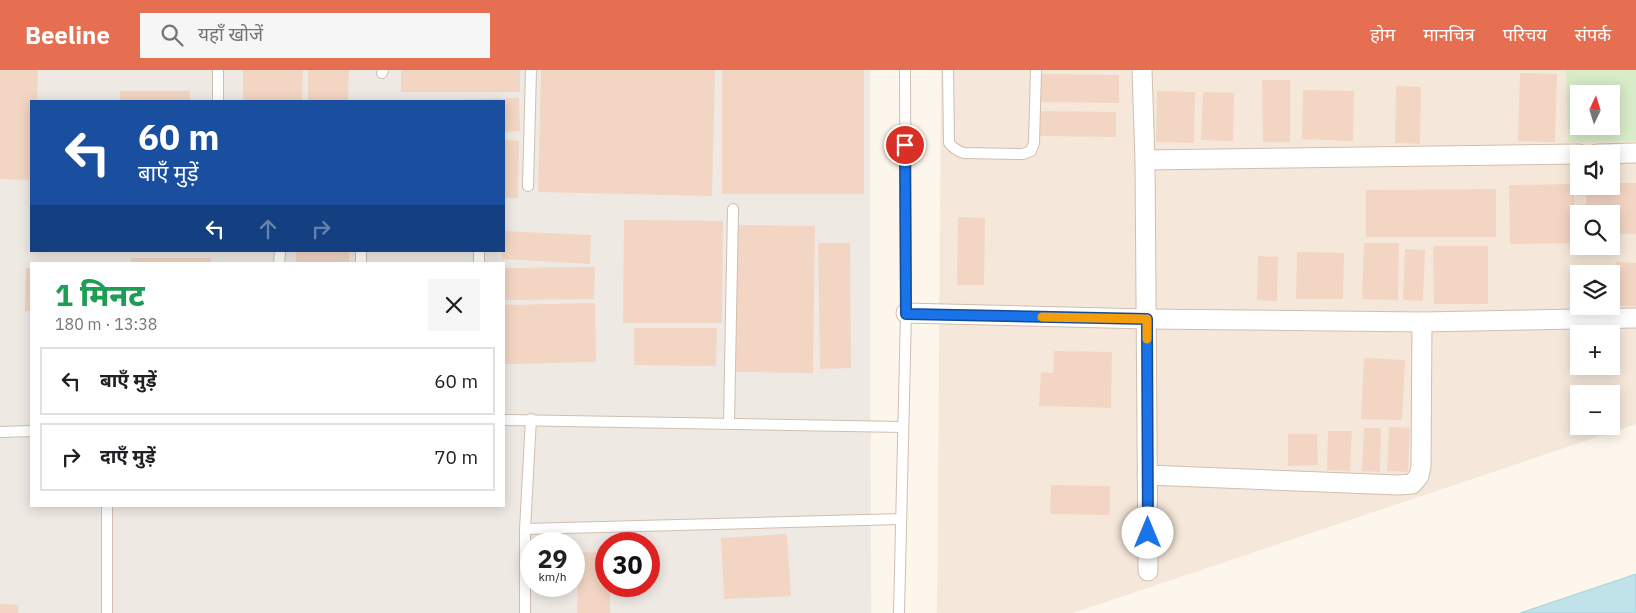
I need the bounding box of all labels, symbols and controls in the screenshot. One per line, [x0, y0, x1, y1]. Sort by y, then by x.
search box [140, 13, 490, 58]
text: Beeline [25, 19, 110, 51]
icon: search [158, 21, 186, 49]
text: यहाँ खोजें [198, 22, 263, 46]
text: होम [1370, 23, 1395, 46]
text: मानचित्र [1423, 23, 1475, 46]
text: परिचय [1503, 23, 1547, 46]
text: संपर्क [1575, 23, 1611, 46]
north arrow [1570, 85, 1620, 135]
map controls [1570, 85, 1620, 435]
text: 60 m [138, 114, 220, 160]
icon: left [55, 120, 120, 185]
pin [884, 124, 926, 166]
icon: arrive [891, 131, 919, 159]
button: sound [1570, 145, 1620, 195]
text: बाएँ मुड़ें [138, 158, 199, 187]
button: search [1570, 205, 1620, 255]
icon: left [201, 215, 229, 243]
icon: ahead [254, 215, 282, 243]
icon: right [307, 215, 335, 243]
button: layers [1570, 265, 1620, 315]
text: 1 मिनट [55, 275, 145, 314]
button: close [428, 279, 480, 331]
text: 180 m · 13:38 [55, 314, 157, 334]
button: + [1570, 325, 1620, 375]
icon: left [57, 367, 85, 395]
text: बाएँ मुड़ें [100, 368, 157, 392]
text: 60 m [434, 369, 478, 393]
button: − [1570, 385, 1620, 435]
icon: right [57, 443, 85, 471]
text: दाएँ मुड़ें [100, 444, 156, 468]
text: 70 m [434, 445, 478, 469]
position arrow [1121, 506, 1173, 558]
speed limit sign: 30 [595, 532, 660, 597]
text: 29 [537, 542, 568, 575]
text: km/h [538, 569, 567, 584]

